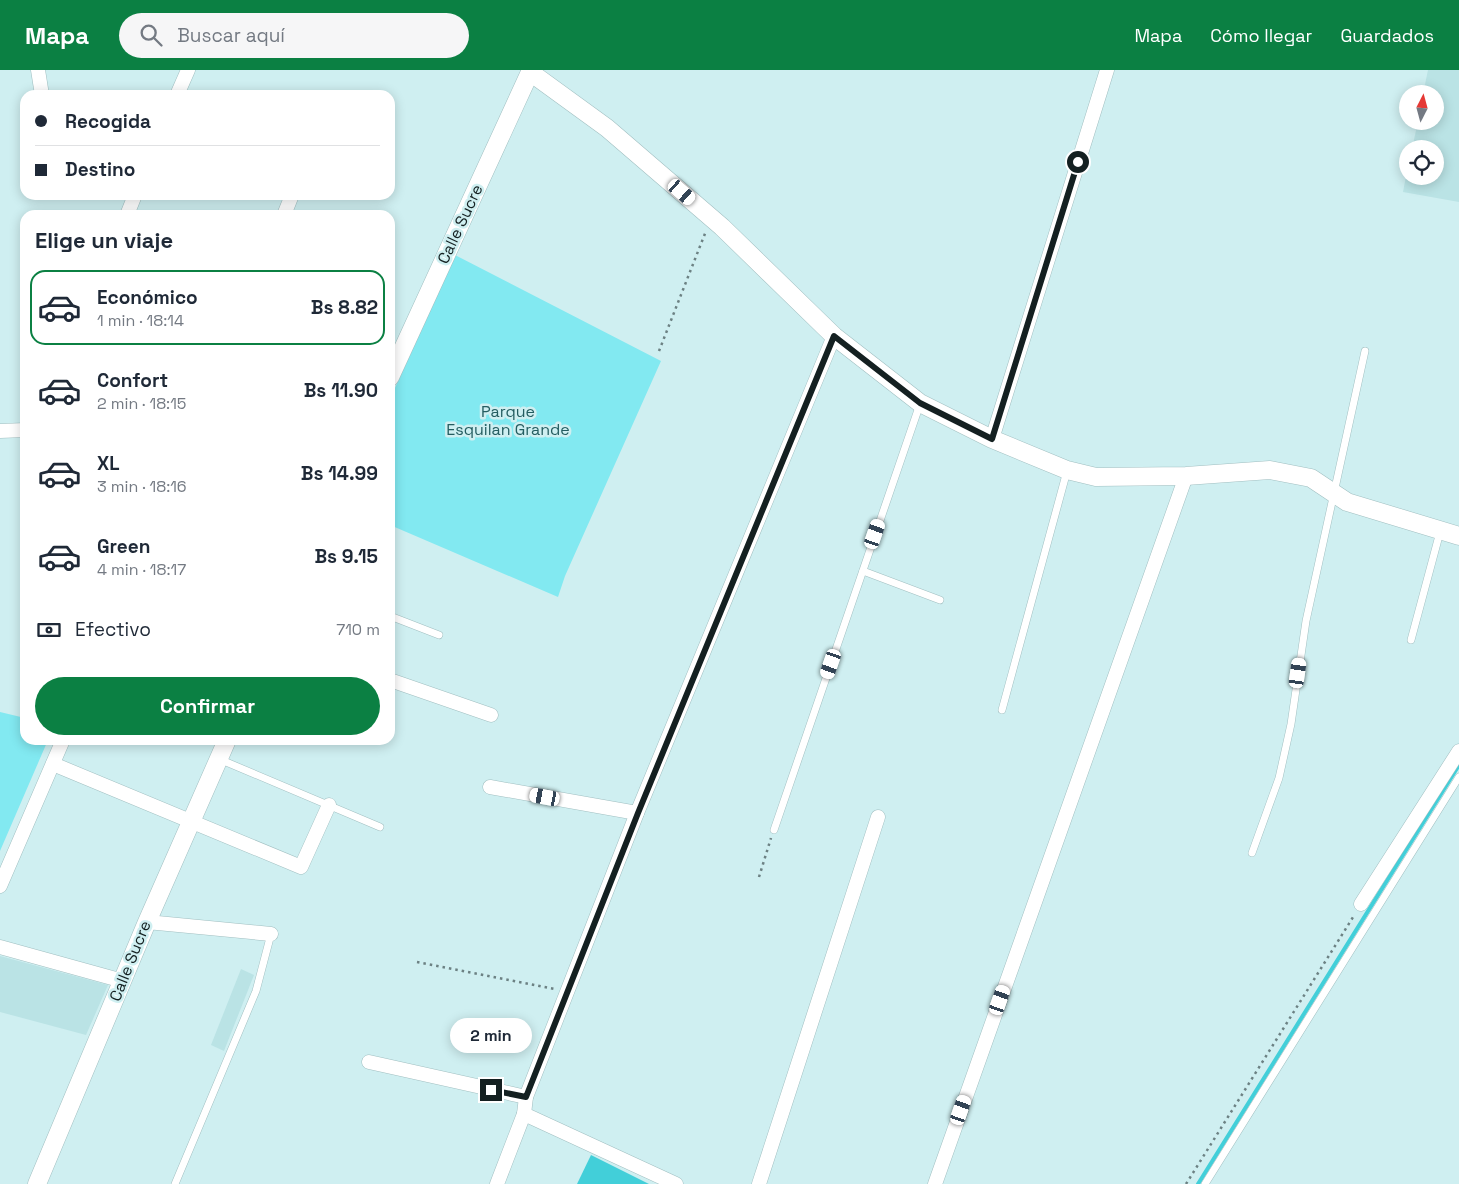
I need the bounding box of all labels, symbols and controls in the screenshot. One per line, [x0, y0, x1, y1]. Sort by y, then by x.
search box [119, 13, 469, 58]
text: Mapa [25, 20, 89, 51]
icon: search [137, 21, 165, 49]
text: Buscar aquí [177, 23, 285, 48]
text: Mapa [1134, 24, 1182, 47]
text: Cómo llegar [1210, 24, 1312, 47]
text: Guardados [1340, 24, 1434, 47]
north arrow [1399, 85, 1444, 130]
map controls [1399, 85, 1444, 185]
text: Recogida [65, 109, 151, 134]
button: locate [1399, 140, 1444, 185]
route start [1067, 151, 1089, 173]
text: Destino [65, 157, 135, 182]
car [665, 176, 698, 208]
street label: Calle Sucre [432, 181, 488, 267]
text: Elige un viaje [35, 226, 173, 254]
icon: car [37, 285, 82, 330]
text: Económico [97, 285, 198, 310]
text: Bs 8.82 [311, 295, 378, 320]
text: 1 min · 18:14 [97, 310, 184, 331]
icon: car [37, 368, 82, 413]
text: Confort [97, 368, 168, 393]
text: Bs 11.90 [304, 378, 378, 403]
text: 2 min · 18:15 [97, 393, 186, 414]
park label: Parque Esquilan Grande [446, 401, 570, 440]
icon: car [37, 451, 82, 496]
text: XL [97, 451, 120, 476]
text: Bs 14.99 [301, 461, 378, 486]
text: 3 min · 18:16 [97, 476, 187, 497]
car [863, 517, 886, 551]
icon: car [37, 534, 82, 579]
text: Green [97, 534, 150, 559]
text: Bs 9.15 [314, 544, 378, 569]
text: 4 min · 18:17 [97, 559, 186, 580]
icon: cash [35, 616, 63, 644]
text: Efectivo [75, 617, 151, 642]
text: 710 m [336, 619, 380, 640]
car [819, 647, 842, 681]
car [1288, 657, 1307, 689]
button: Confirmar [35, 677, 380, 735]
car [528, 787, 561, 807]
street label: Calle Sucre [104, 918, 156, 1004]
car [988, 983, 1011, 1017]
callout: 2 min [450, 1018, 532, 1052]
text: 2 min [470, 1025, 512, 1046]
route end [480, 1079, 502, 1101]
car [949, 1093, 972, 1127]

